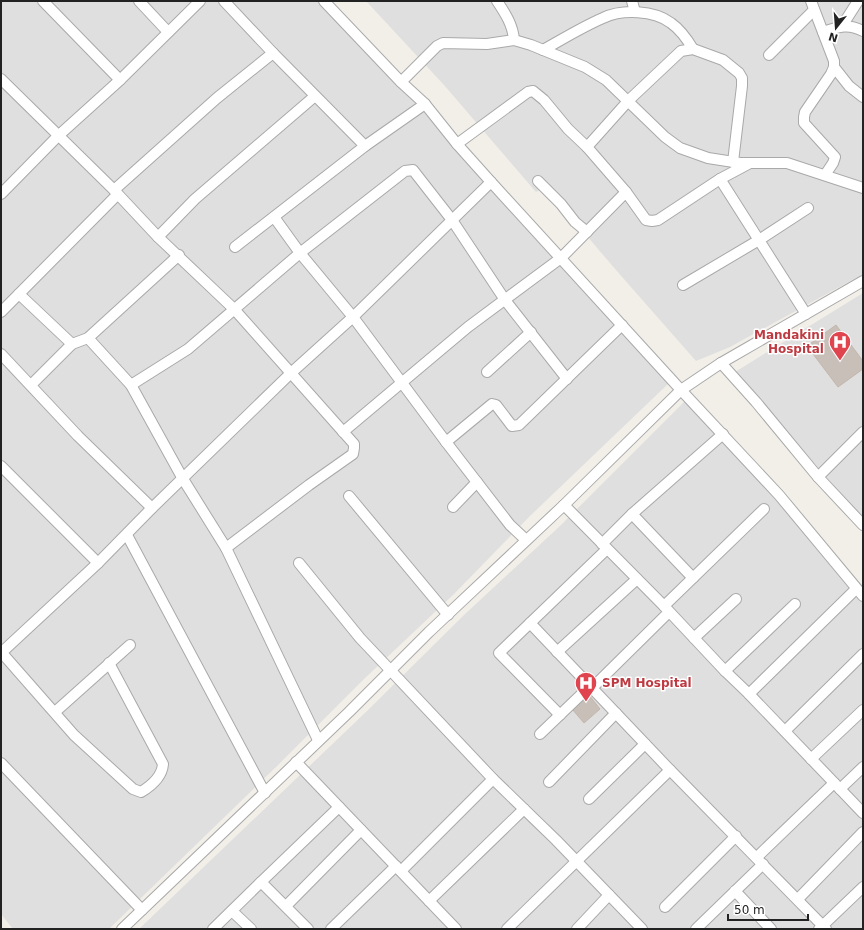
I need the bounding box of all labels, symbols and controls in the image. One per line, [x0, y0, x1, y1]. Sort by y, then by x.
north arrow [816, 8, 856, 48]
text: N [827, 30, 840, 45]
place label: Mandakini Hospital [754, 328, 824, 356]
hospital icon: Mandakini Hospital [827, 329, 853, 362]
hospital icon: SPM Hospital [573, 670, 599, 703]
place label: SPM Hospital [602, 676, 692, 690]
scale bar [728, 896, 808, 922]
text: 50 m [734, 903, 765, 917]

